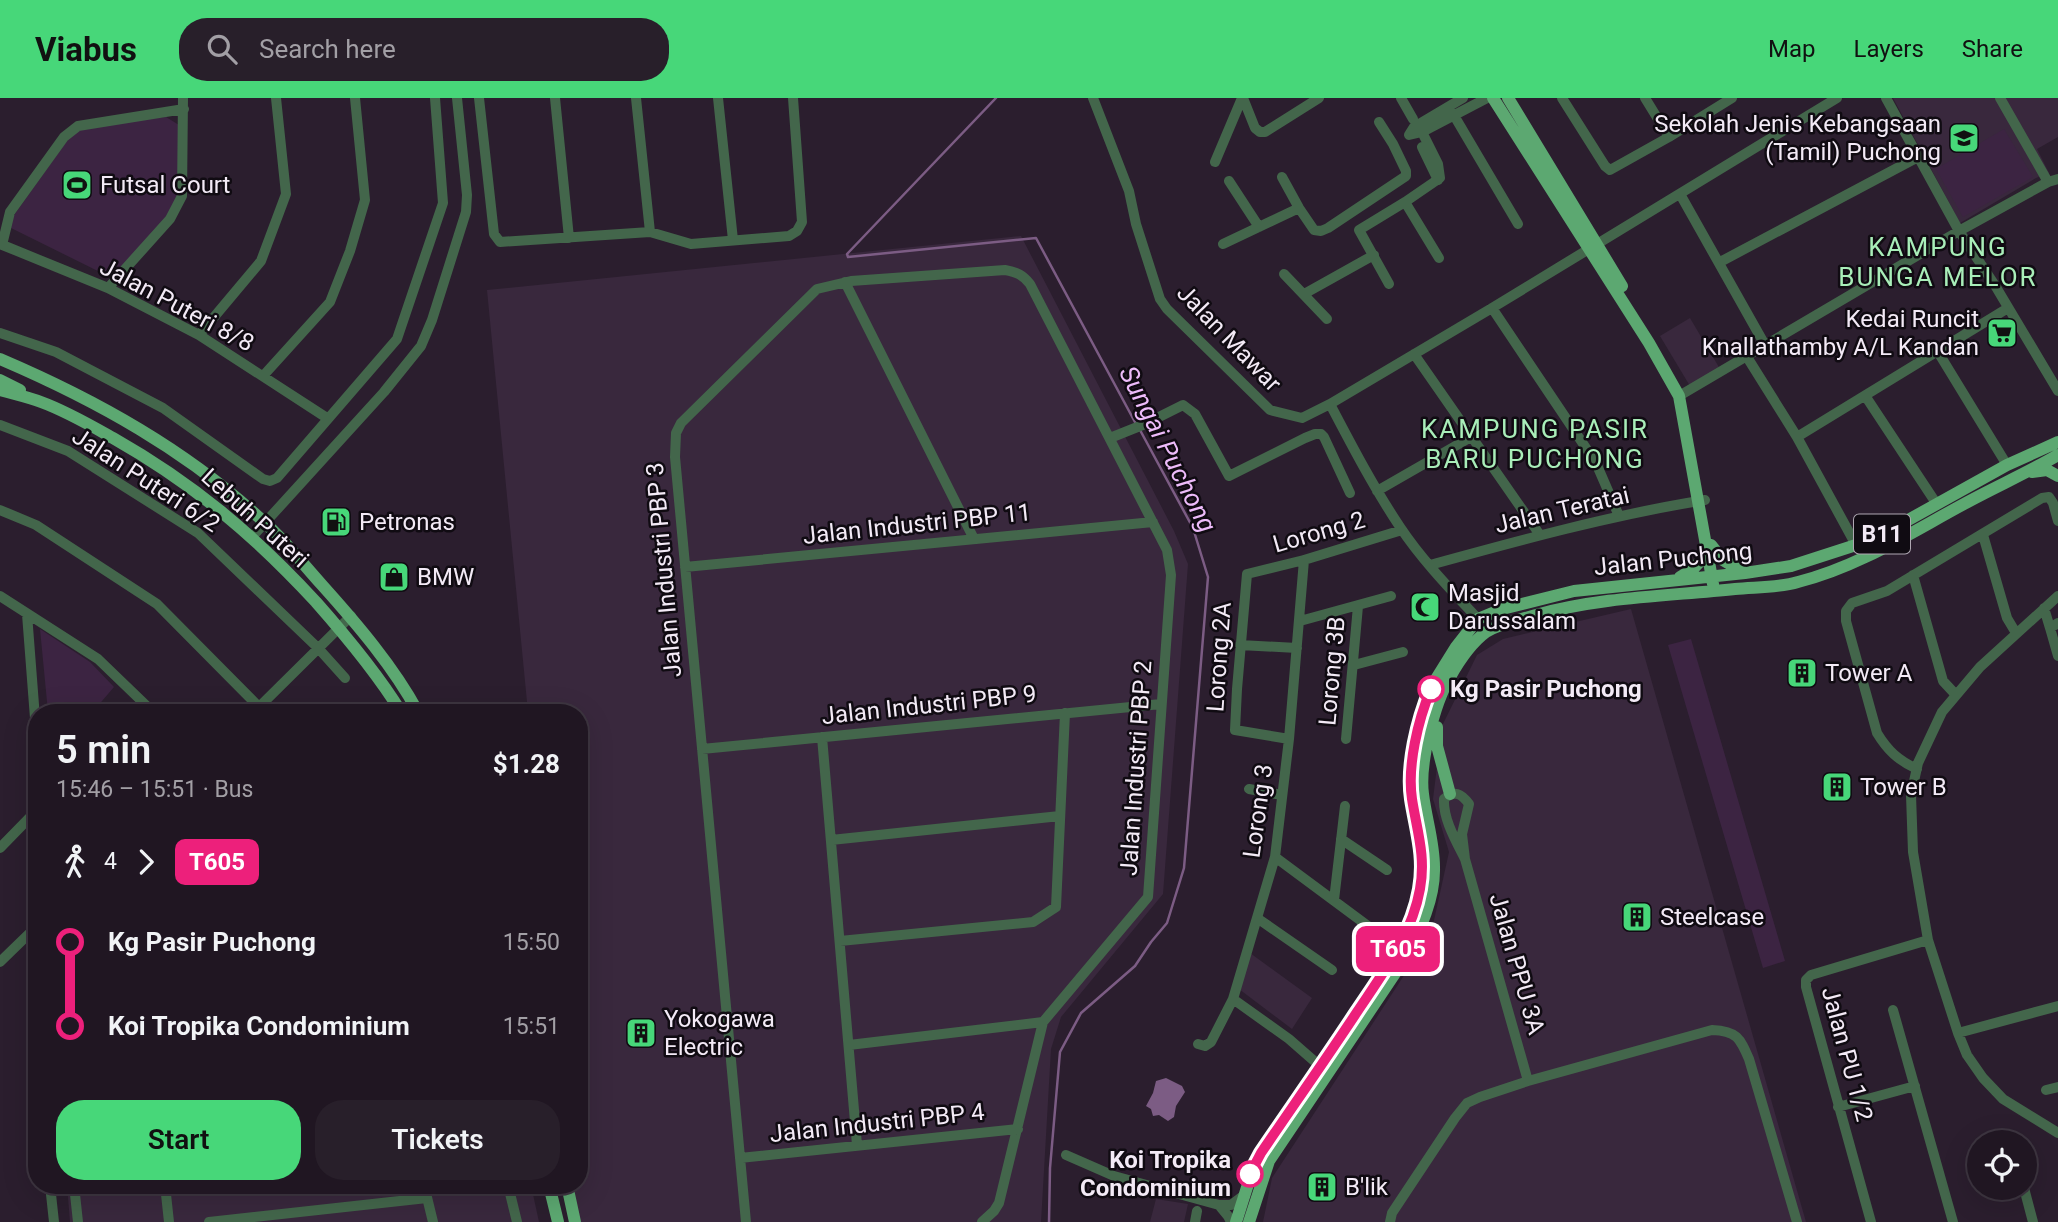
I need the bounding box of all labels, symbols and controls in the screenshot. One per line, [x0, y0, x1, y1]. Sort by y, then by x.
search box [179, 18, 669, 81]
text: Viabus [35, 30, 137, 69]
icon: search [203, 30, 241, 68]
text: Search here [259, 34, 396, 64]
text: Map [1768, 35, 1816, 63]
text: Layers [1854, 35, 1924, 63]
text: Share [1962, 35, 2023, 63]
place label: Sekolah Jenis Kebangsaan (Tamil) Puchong [1654, 110, 1941, 166]
school or university icon: Sekolah Jenis Kebangsaan (Tamil) Puchong [1947, 121, 1981, 155]
sports icon: Futsal Court [60, 168, 94, 202]
place label: Futsal Court [100, 171, 231, 199]
district label: KAMPUNG BUNGA MELOR [1838, 232, 2038, 292]
street label: Jalan Puteri 8/8 [95, 253, 259, 357]
street label: Jalan Mawar [1171, 279, 1287, 397]
place label: Kedai Runcit Knallathamby A/L Kandan [1702, 305, 1979, 361]
supermarket icon: Kedai Runcit Knallathamby A/L Kandan [1985, 316, 2019, 350]
water label: Sungai Puchong [1113, 361, 1223, 537]
district label: KAMPUNG PASIR BARU PUCHONG [1421, 414, 1649, 474]
street label: Jalan Puteri 6/2 [67, 422, 225, 538]
street label: Jalan Industri PBP 3 [641, 461, 687, 679]
street label: Lebuh Puteri [196, 463, 314, 573]
street label: Jalan Teratai [1492, 481, 1632, 539]
street label: Jalan Industri PBP 11 [802, 498, 1032, 550]
fuel station icon: Petronas [319, 505, 353, 539]
street label: Lorong 2 [1270, 506, 1368, 558]
place label: Petronas [359, 508, 455, 536]
road number: B11 [1854, 514, 1910, 554]
street label: Jalan Puchong [1592, 537, 1754, 581]
shop icon: BMW [377, 560, 411, 594]
place label: BMW [417, 563, 474, 591]
place label: Masjid Darussalam [1448, 579, 1576, 635]
mosque icon: Masjid Darussalam [1408, 590, 1442, 624]
street label: Lorong 2A [1201, 601, 1237, 713]
street label: Lorong 3B [1313, 615, 1351, 727]
building icon: Tower A [1785, 656, 1819, 690]
street label: Jalan Industri PBP 2 [1115, 659, 1157, 877]
place label: Tower A [1825, 659, 1913, 687]
place label: Kg Pasir Puchong [1450, 675, 1642, 703]
marker: Kg Pasir Puchong [1418, 676, 1444, 702]
street label: Jalan Industri PBP 9 [820, 680, 1038, 730]
text: 5 min [56, 728, 151, 772]
text: $1.28 [493, 749, 560, 779]
street label: Lorong 3 [1238, 762, 1278, 860]
building icon: Tower B [1820, 770, 1854, 804]
place label: Tower B [1860, 773, 1947, 801]
text: 15:46 – 15:51 · Bus [56, 776, 253, 803]
icon: walk [56, 843, 94, 881]
icon: forward [127, 843, 165, 881]
text: 4 [104, 848, 117, 875]
text: T605 [189, 848, 245, 876]
street label: Jalan PPU 3A [1484, 890, 1551, 1038]
building icon: Steelcase [1620, 900, 1654, 934]
place label: Steelcase [1660, 903, 1764, 931]
line badge: T605 [1349, 926, 1447, 972]
text: Kg Pasir Puchong [108, 927, 316, 957]
text: 15:50 [503, 929, 560, 956]
text: T605 [1370, 935, 1426, 963]
street label: Jalan PU 1/2 [1816, 984, 1878, 1124]
place label: Yokogawa Electric [664, 1005, 775, 1061]
text: Koi Tropika Condominium [108, 1011, 410, 1041]
text: 15:51 [503, 1013, 560, 1040]
building icon: Yokogawa Electric [624, 1016, 658, 1050]
street label: Jalan Industri PBP 4 [768, 1098, 986, 1148]
button: Start [56, 1100, 301, 1180]
button: Tickets [315, 1100, 560, 1180]
map controls [1967, 1130, 2037, 1200]
button: locate [1967, 1130, 2037, 1200]
place label: Koi Tropika Condominium [1080, 1146, 1231, 1202]
marker: Koi Tropika Condominium [1237, 1161, 1263, 1187]
building icon: B'lik [1305, 1170, 1339, 1204]
place label: B'lik [1345, 1173, 1389, 1201]

